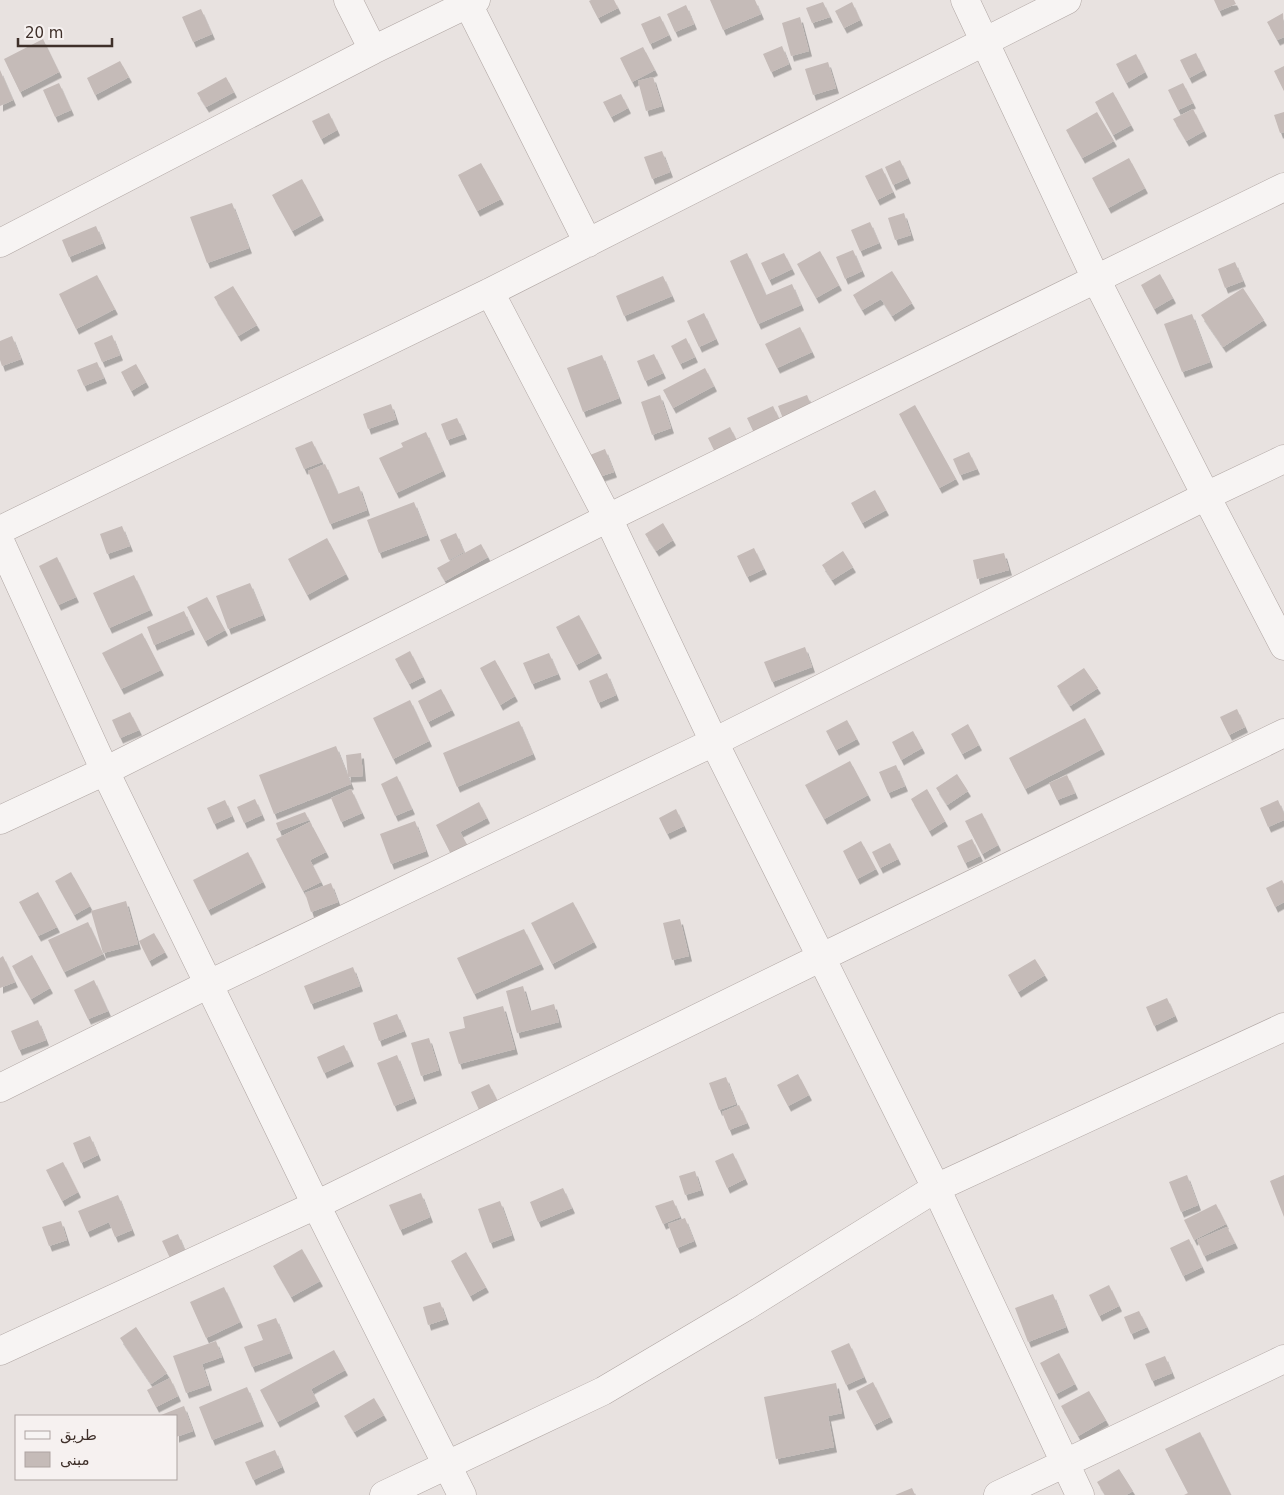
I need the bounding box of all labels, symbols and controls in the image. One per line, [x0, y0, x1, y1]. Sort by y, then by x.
scale bar [18, 15, 111, 47]
text: 20 m [25, 24, 63, 42]
legend [15, 1415, 178, 1480]
text: طريق [60, 1426, 97, 1444]
text: مبنى [60, 1451, 90, 1469]

